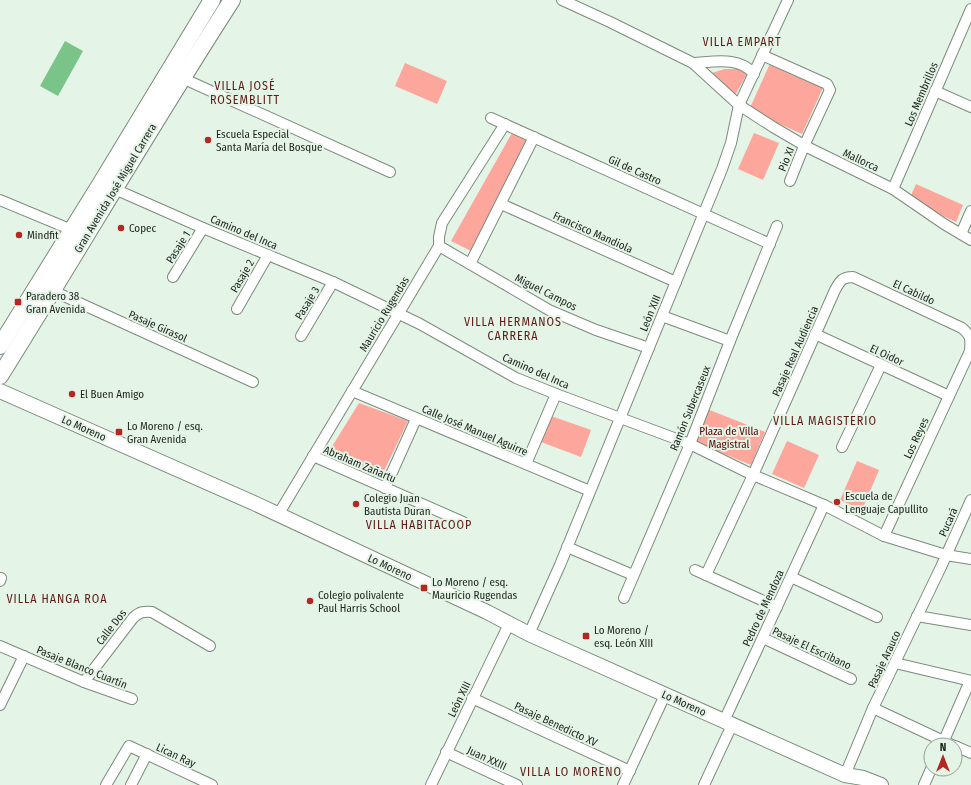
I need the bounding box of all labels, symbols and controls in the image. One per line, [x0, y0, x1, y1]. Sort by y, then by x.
district label: VILLA EMPART [703, 35, 781, 49]
street label: Los Membrillos [902, 60, 941, 128]
district label: VILLA JOSÉ ROSEMBLITT [210, 78, 280, 107]
street label: Gran Avenida José Miguel Carrera [72, 121, 159, 255]
place label: Escuela Especial Santa María del Bosque [216, 128, 322, 154]
marker: Escuela Especial Santa María del Bosque [203, 135, 213, 145]
street label: Pio XI [776, 145, 797, 173]
street label: Mallorca [841, 146, 881, 174]
street label: Gil de Castro [606, 153, 664, 188]
street label: Francisco Mandiola [551, 209, 635, 256]
street label: Camino del Inca [208, 212, 279, 252]
place label: Copec [129, 222, 156, 235]
marker: Copec [116, 223, 126, 233]
place label: Mindfit [27, 229, 59, 242]
street label: Pasaje 1 [164, 229, 193, 266]
marker: Mindfit [14, 230, 24, 240]
street label: Pasaje 2 [228, 257, 257, 295]
street label: Miguel Campos [513, 271, 579, 314]
street label: Mauricio Rugendas [357, 274, 412, 354]
street label: El Cabildo [891, 277, 937, 308]
street label: Pasaje 3 [293, 284, 322, 322]
place label: Paradero 38 Gran Avenida [26, 290, 86, 316]
street label: León XIII [637, 293, 664, 333]
marker: Paradero 38 Gran Avenida [13, 297, 23, 307]
street label: Pasaje Real Audiencia [770, 304, 821, 398]
street label: Pasaje Girasol [127, 308, 189, 345]
district label: VILLA HERMANOS CARRERA [464, 315, 562, 343]
street label: El Oidor [868, 342, 906, 369]
street label: Camino del Inca [500, 351, 571, 392]
street label: Ramón Subercaseux [667, 364, 714, 453]
place label: El Buen Amigo [80, 388, 144, 401]
marker: El Buen Amigo [67, 389, 77, 399]
street label: Calle José Manuel Aguirre [420, 402, 530, 459]
street label: Lo Moreno [60, 413, 108, 444]
district label: VILLA MAGISTERIO [773, 414, 877, 428]
street label: Los Reyes [901, 415, 932, 461]
place label: Lo Moreno / esq. Gran Avenida [127, 420, 203, 446]
park label: Plaza de Villa Magistral [699, 425, 759, 451]
marker: Lo Moreno / esq. Gran Avenida [114, 427, 124, 437]
street label: Abraham Zañartu [322, 443, 398, 486]
place label: Escuela de Lenguaje Capullito [845, 490, 928, 516]
place label: Colegio Juan Bautista Duran [364, 492, 431, 518]
marker: Escuela de Lenguaje Capullito [832, 497, 842, 507]
marker: Colegio Juan Bautista Duran [351, 499, 361, 509]
street label: Pucará [936, 506, 961, 539]
district label: VILLA HABITACOOP [366, 518, 472, 532]
street label: Lo Moreno [366, 552, 414, 583]
street label: Pedro de Mendoza [740, 568, 787, 648]
place label: Lo Moreno / esq. Mauricio Rugendas [432, 576, 518, 602]
marker: Lo Moreno / esq. Mauricio Rugendas [419, 583, 429, 593]
place label: Colegio polivalente Paul Harris School [318, 589, 404, 615]
district label: VILLA HANGA ROA [6, 592, 108, 606]
marker: Colegio polivalente Paul Harris School [305, 596, 315, 606]
street label: Calle Dos [94, 607, 129, 648]
place label: Lo Moreno / esq. León XIII [594, 624, 653, 650]
street label: Pasaje El Escribano [770, 624, 854, 673]
street label: Pasaje Arauco [865, 628, 904, 690]
marker: Lo Moreno / esq. León XIII [581, 631, 591, 641]
street label: Pasaje Blanco Cuartín [35, 643, 129, 692]
street label: León XIII [445, 679, 474, 719]
street label: Lo Moreno [660, 688, 708, 719]
street label: Pasaje Benedicto XV [512, 700, 600, 750]
north arrow [923, 737, 963, 777]
street label: Lican Ray [154, 741, 198, 770]
text: N [940, 741, 946, 754]
street label: Juan XXIII [465, 744, 509, 773]
district label: VILLA LO MORENO [520, 765, 622, 779]

